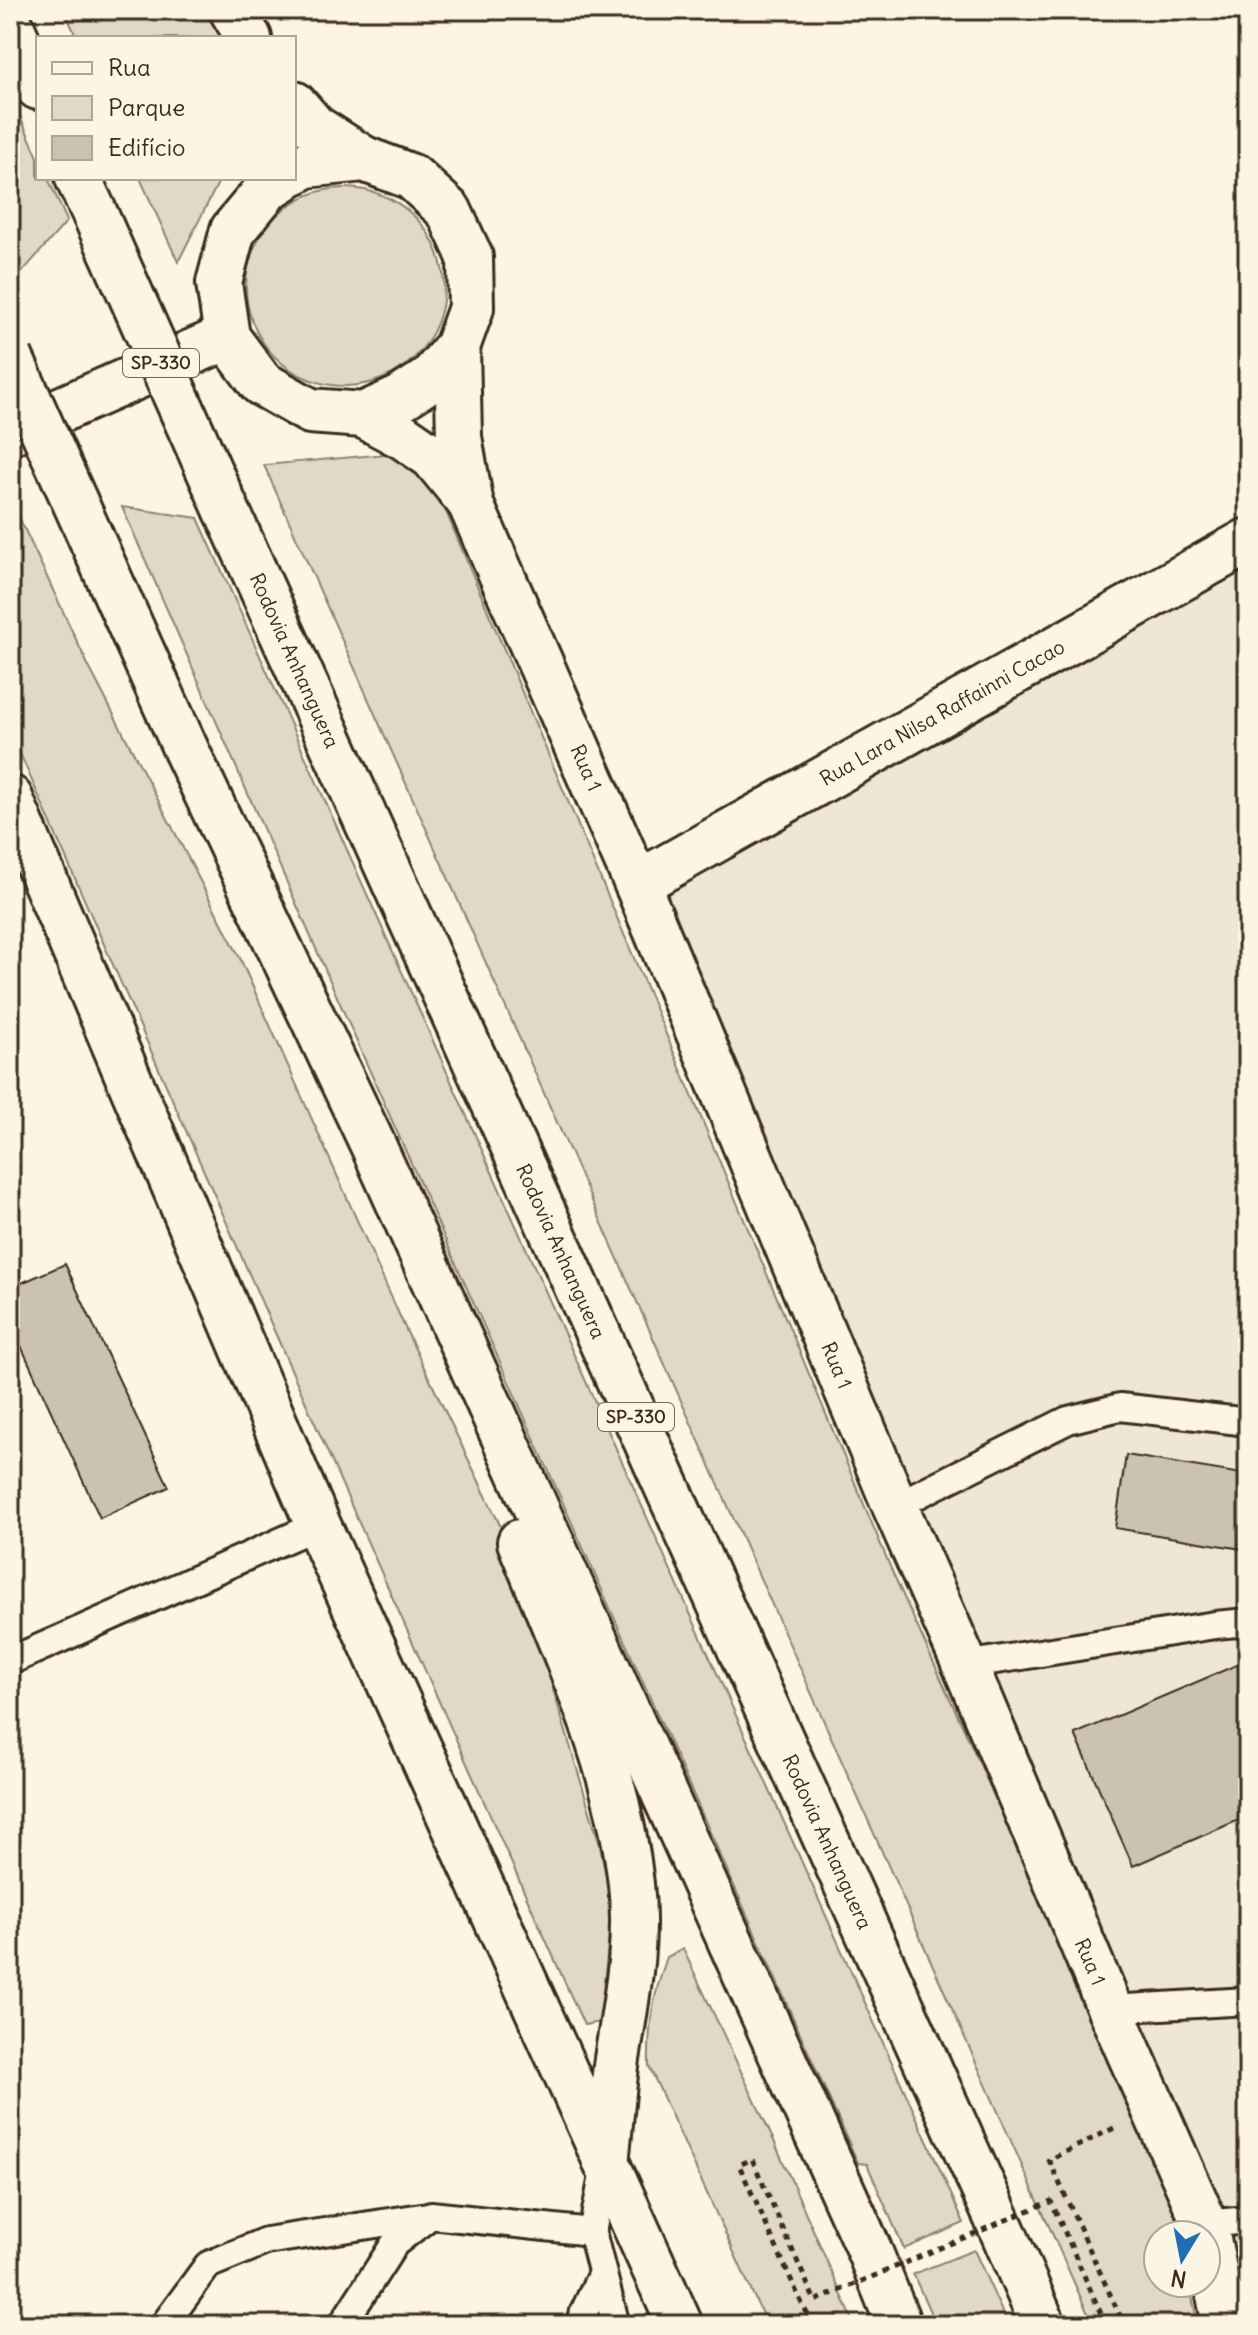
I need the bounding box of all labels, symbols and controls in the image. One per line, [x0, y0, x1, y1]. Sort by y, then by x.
legend [36, 36, 296, 180]
text: Rua [108, 52, 151, 82]
text: Parque [108, 92, 185, 122]
text: Edifício [108, 132, 186, 162]
road number: SP-330 [123, 349, 199, 377]
street label: Rodovia Anhanguera [245, 569, 345, 752]
street label: Rua Lara Nilsa Raffainni Cacao [815, 634, 1069, 791]
street label: Rua 1 [565, 740, 608, 795]
street label: Rodovia Anhanguera [511, 1160, 612, 1342]
street label: Rua 1 [816, 1338, 858, 1392]
road number: SP-330 [598, 1403, 674, 1431]
street label: Rodovia Anhanguera [777, 1750, 878, 1933]
street label: Rua 1 [1070, 1934, 1111, 1989]
north arrow [1142, 2219, 1222, 2299]
text: N [1169, 2264, 1188, 2294]

